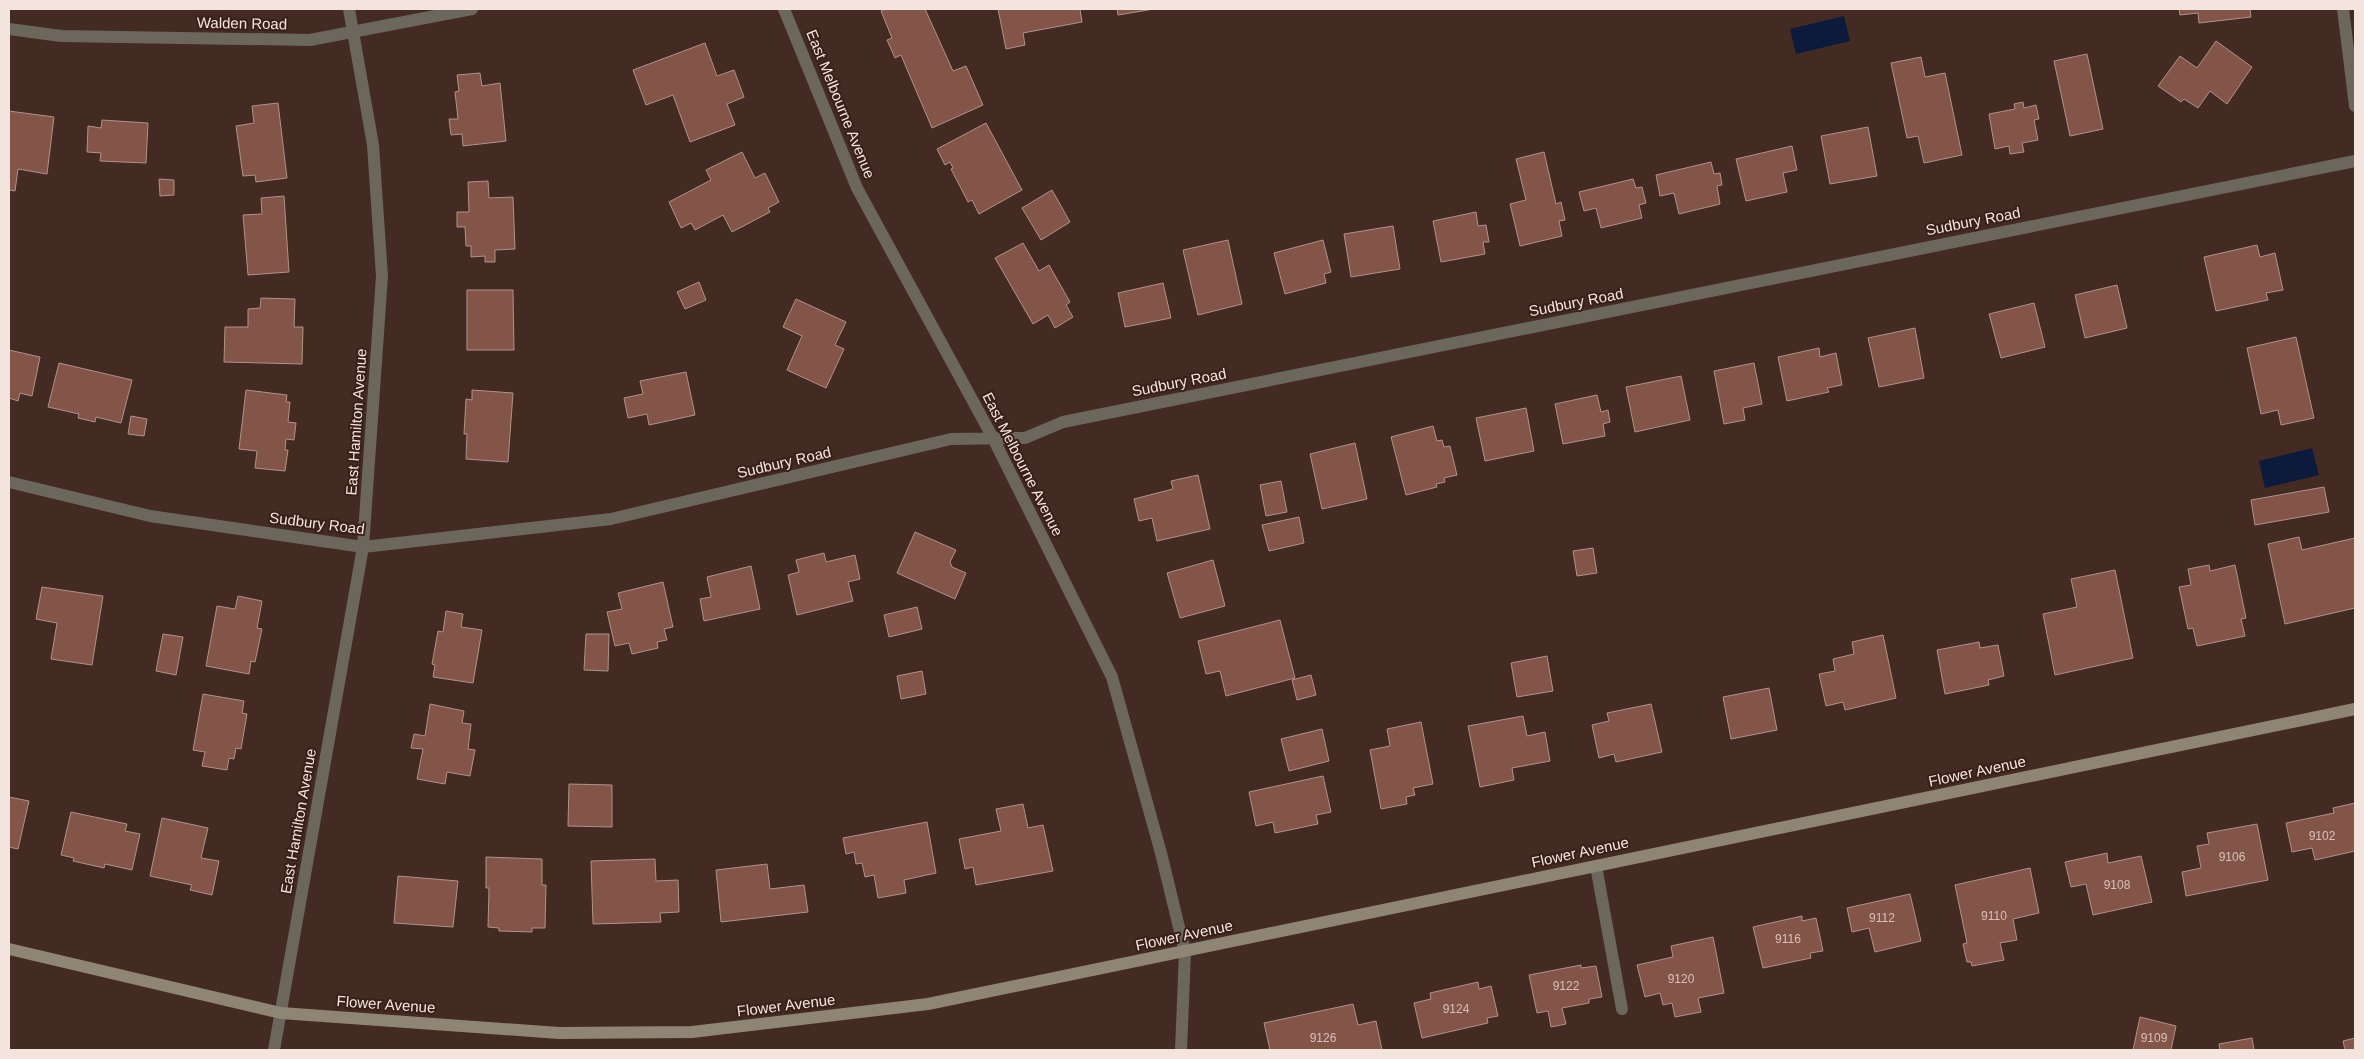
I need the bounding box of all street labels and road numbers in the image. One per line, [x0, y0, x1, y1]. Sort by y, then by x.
street label: Walden Road [197, 14, 287, 32]
street label: East Melbourne Avenue [803, 27, 879, 181]
street label: Sudbury Road [1924, 204, 2022, 238]
street label: Sudbury Road [1527, 285, 1625, 319]
street label: East Hamilton Avenue [342, 348, 370, 496]
street label: Sudbury Road [1130, 365, 1228, 399]
street label: East Melbourne Avenue [979, 389, 1067, 539]
street label: Sudbury Road [735, 443, 833, 481]
street label: Sudbury Road [268, 509, 366, 537]
street label: East Hamilton Avenue [277, 747, 319, 895]
street label: Flower Avenue [1927, 752, 2027, 790]
street label: Flower Avenue [1530, 833, 1630, 871]
street label: Flower Avenue [1134, 916, 1234, 954]
street label: Flower Avenue [736, 991, 836, 1019]
street label: Flower Avenue [336, 992, 436, 1016]

